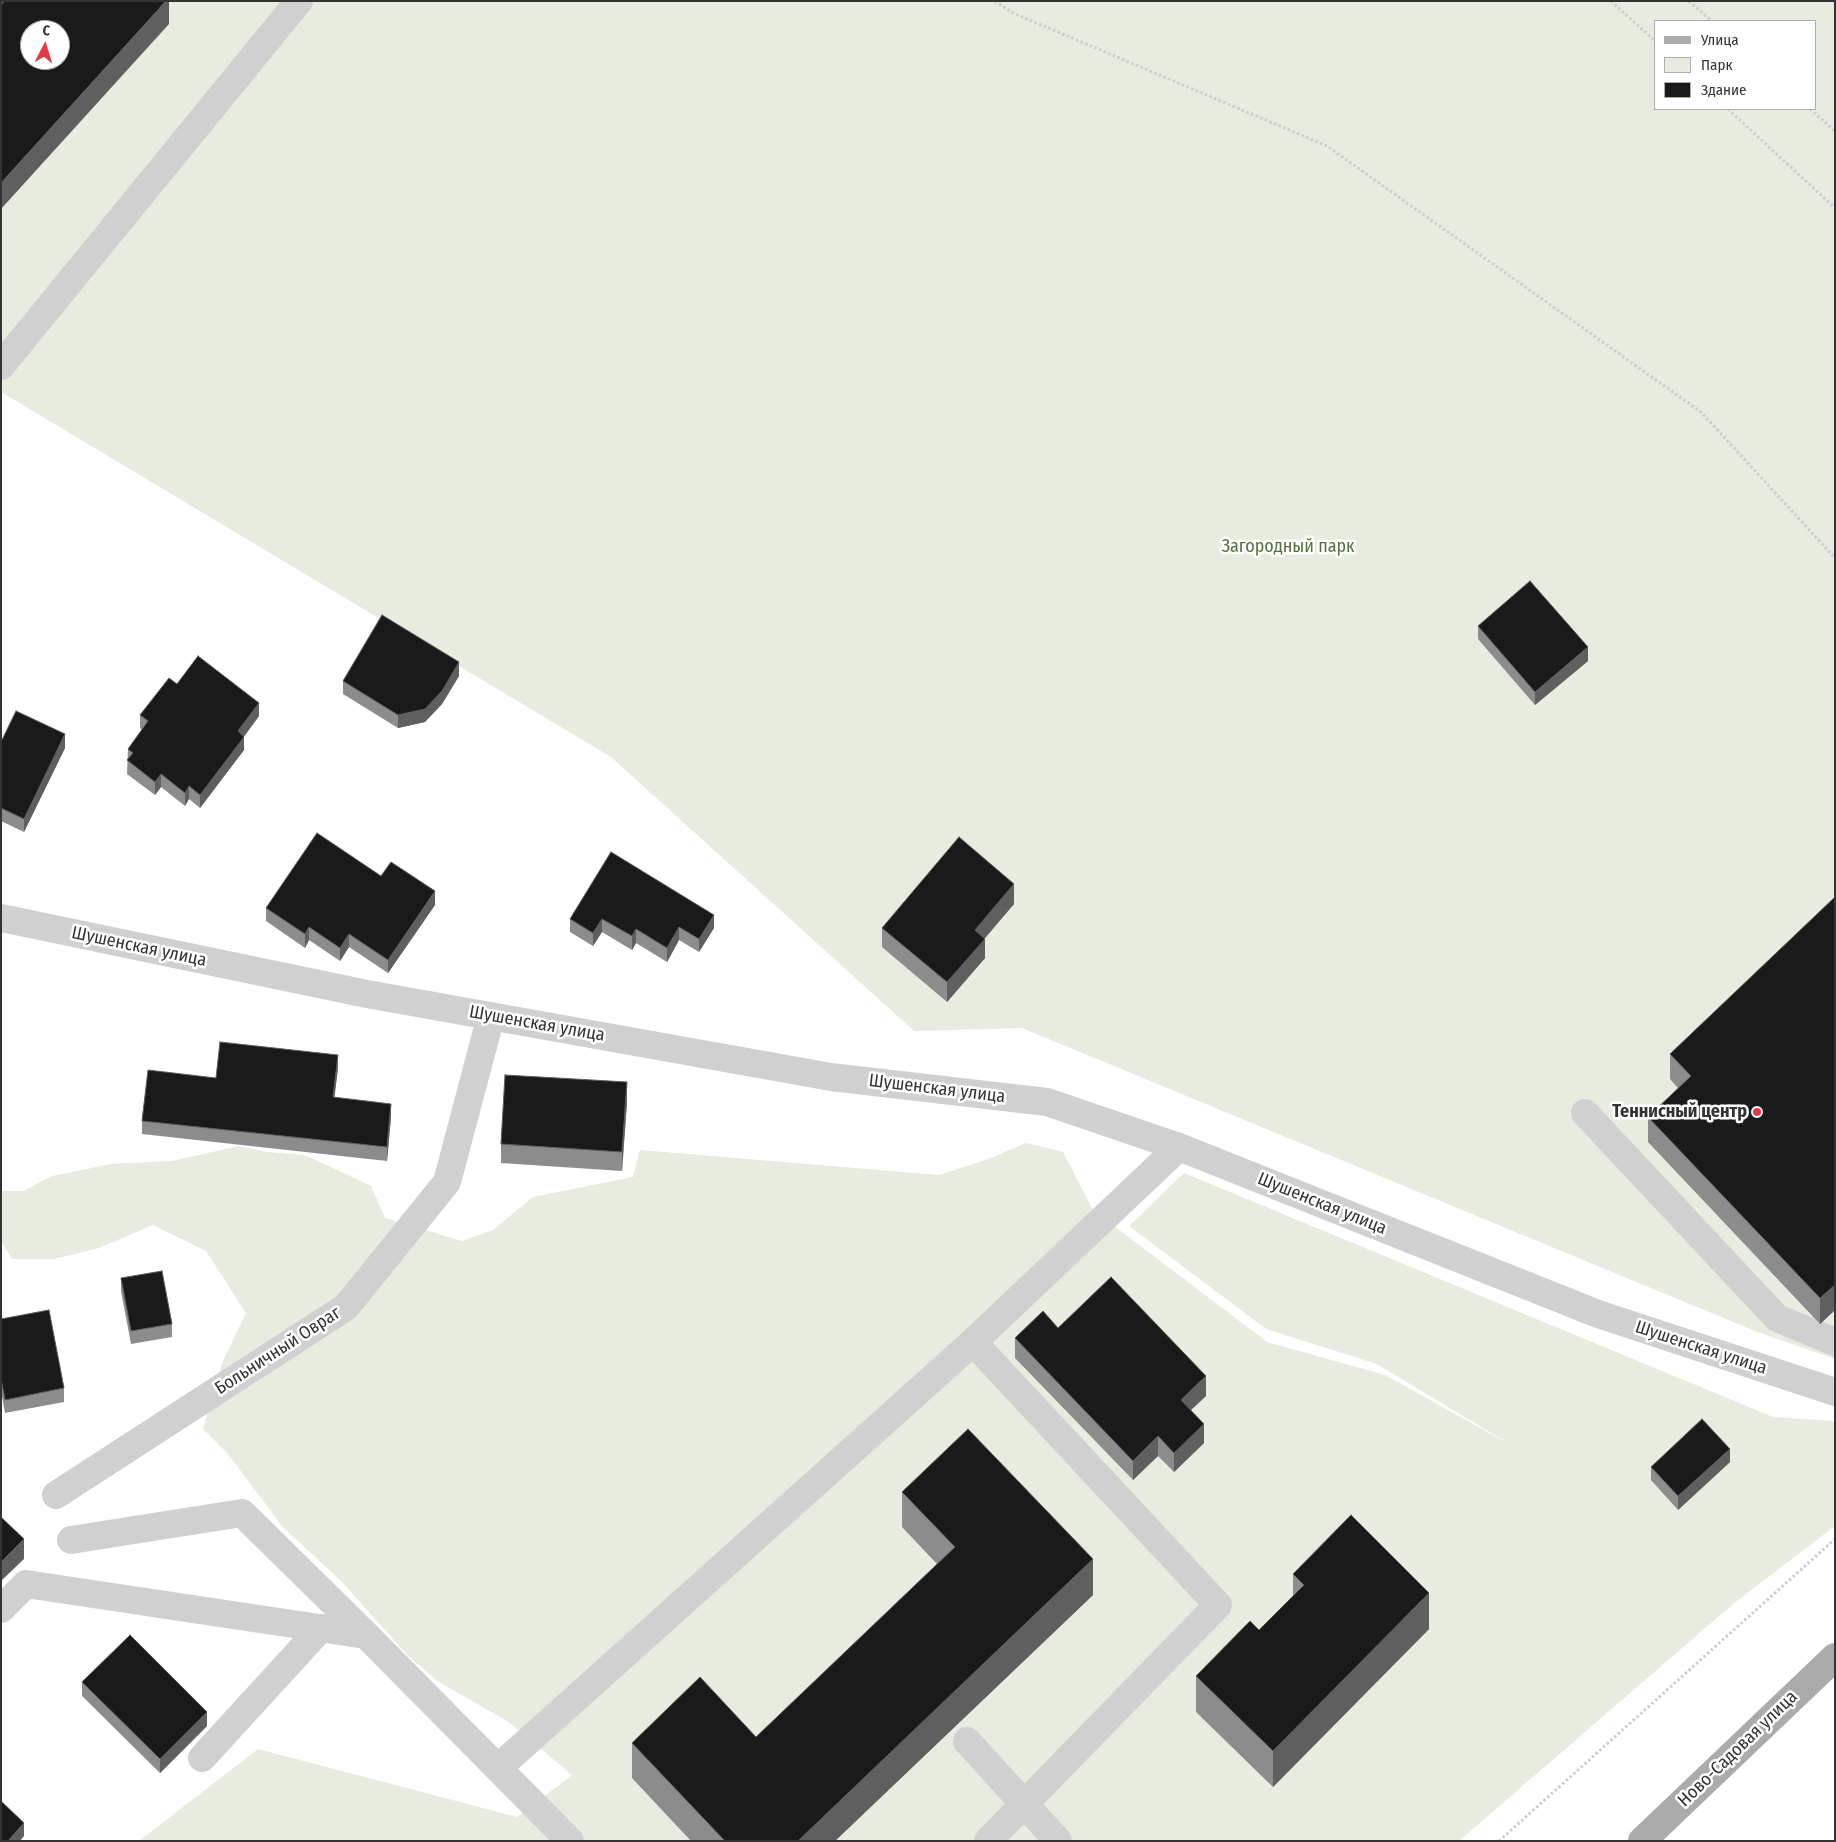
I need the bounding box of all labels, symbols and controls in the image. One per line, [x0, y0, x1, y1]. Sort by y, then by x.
north arrow [20, 20, 70, 70]
legend [1654, 20, 1816, 110]
text: С [42, 22, 51, 39]
text: Улица [1701, 31, 1739, 49]
text: Парк [1701, 56, 1732, 74]
text: Здание [1701, 81, 1747, 99]
park label: Загородный парк [1221, 536, 1355, 558]
street label: Шушенская улица [70, 922, 208, 972]
street label: Шушенская улица [468, 1001, 606, 1047]
street label: Шушенская улица [868, 1070, 1006, 1108]
place label: Теннисный центр [1612, 1101, 1747, 1123]
marker: Теннисный центр [1751, 1106, 1763, 1118]
street label: Шушенская улица [1254, 1168, 1390, 1240]
street label: Больничный Овраг [211, 1302, 345, 1400]
street label: Шушенская улица [1632, 1317, 1770, 1379]
street label: Ново-Садовая улица [1674, 1686, 1802, 1812]

